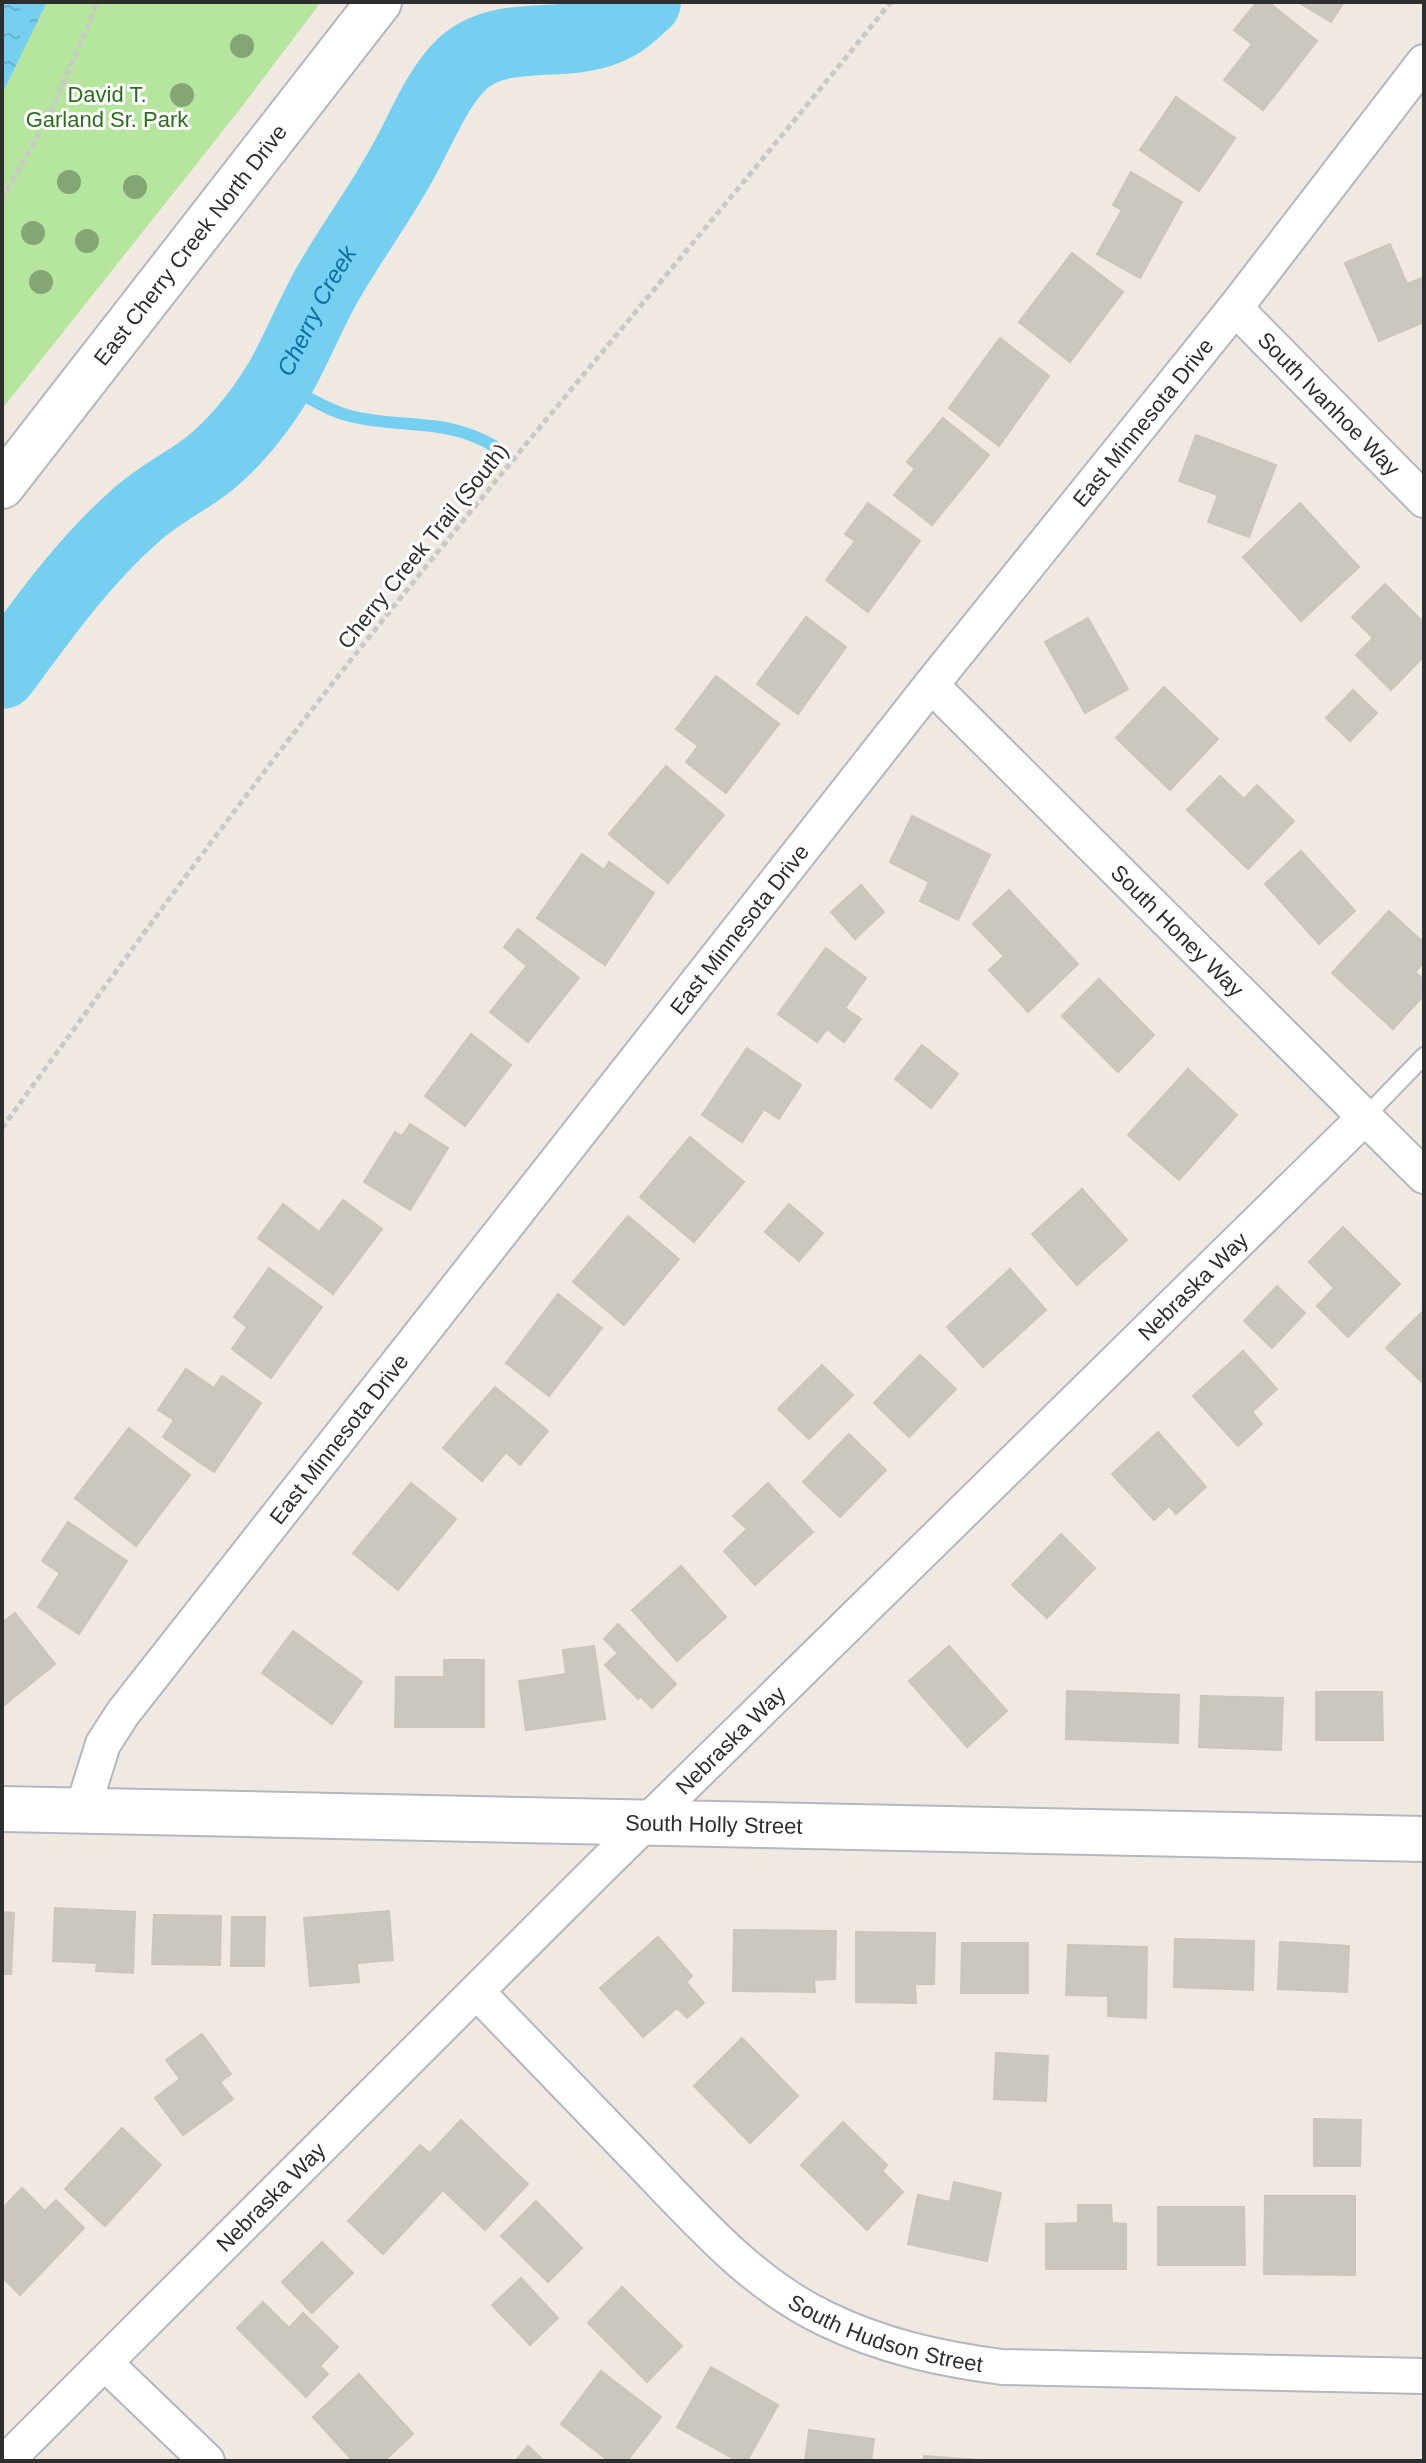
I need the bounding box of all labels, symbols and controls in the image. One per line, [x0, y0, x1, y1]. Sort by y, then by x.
park label: David T. Garland Sr. Park [26, 82, 189, 132]
street label: East Cherry Creek North Drive [88, 119, 292, 370]
water label: Cherry Creek [271, 239, 362, 380]
street label: South Ivanhoe Way [1253, 327, 1405, 480]
street label: East Minnesota Drive [1067, 333, 1218, 512]
street label: Cherry Creek Trail (South) [332, 438, 514, 654]
street label: East Minnesota Drive [665, 839, 814, 1019]
street label: South Honey Way [1106, 859, 1249, 1002]
street label: Nebraska Way [1133, 1227, 1253, 1345]
street label: East Minnesota Drive [264, 1349, 413, 1529]
street label: Nebraska Way [670, 1681, 790, 1799]
street label: South Holly Street [625, 1810, 803, 1838]
street label: Nebraska Way [211, 2137, 330, 2256]
street label: South Hudson Street [784, 2289, 985, 2377]

